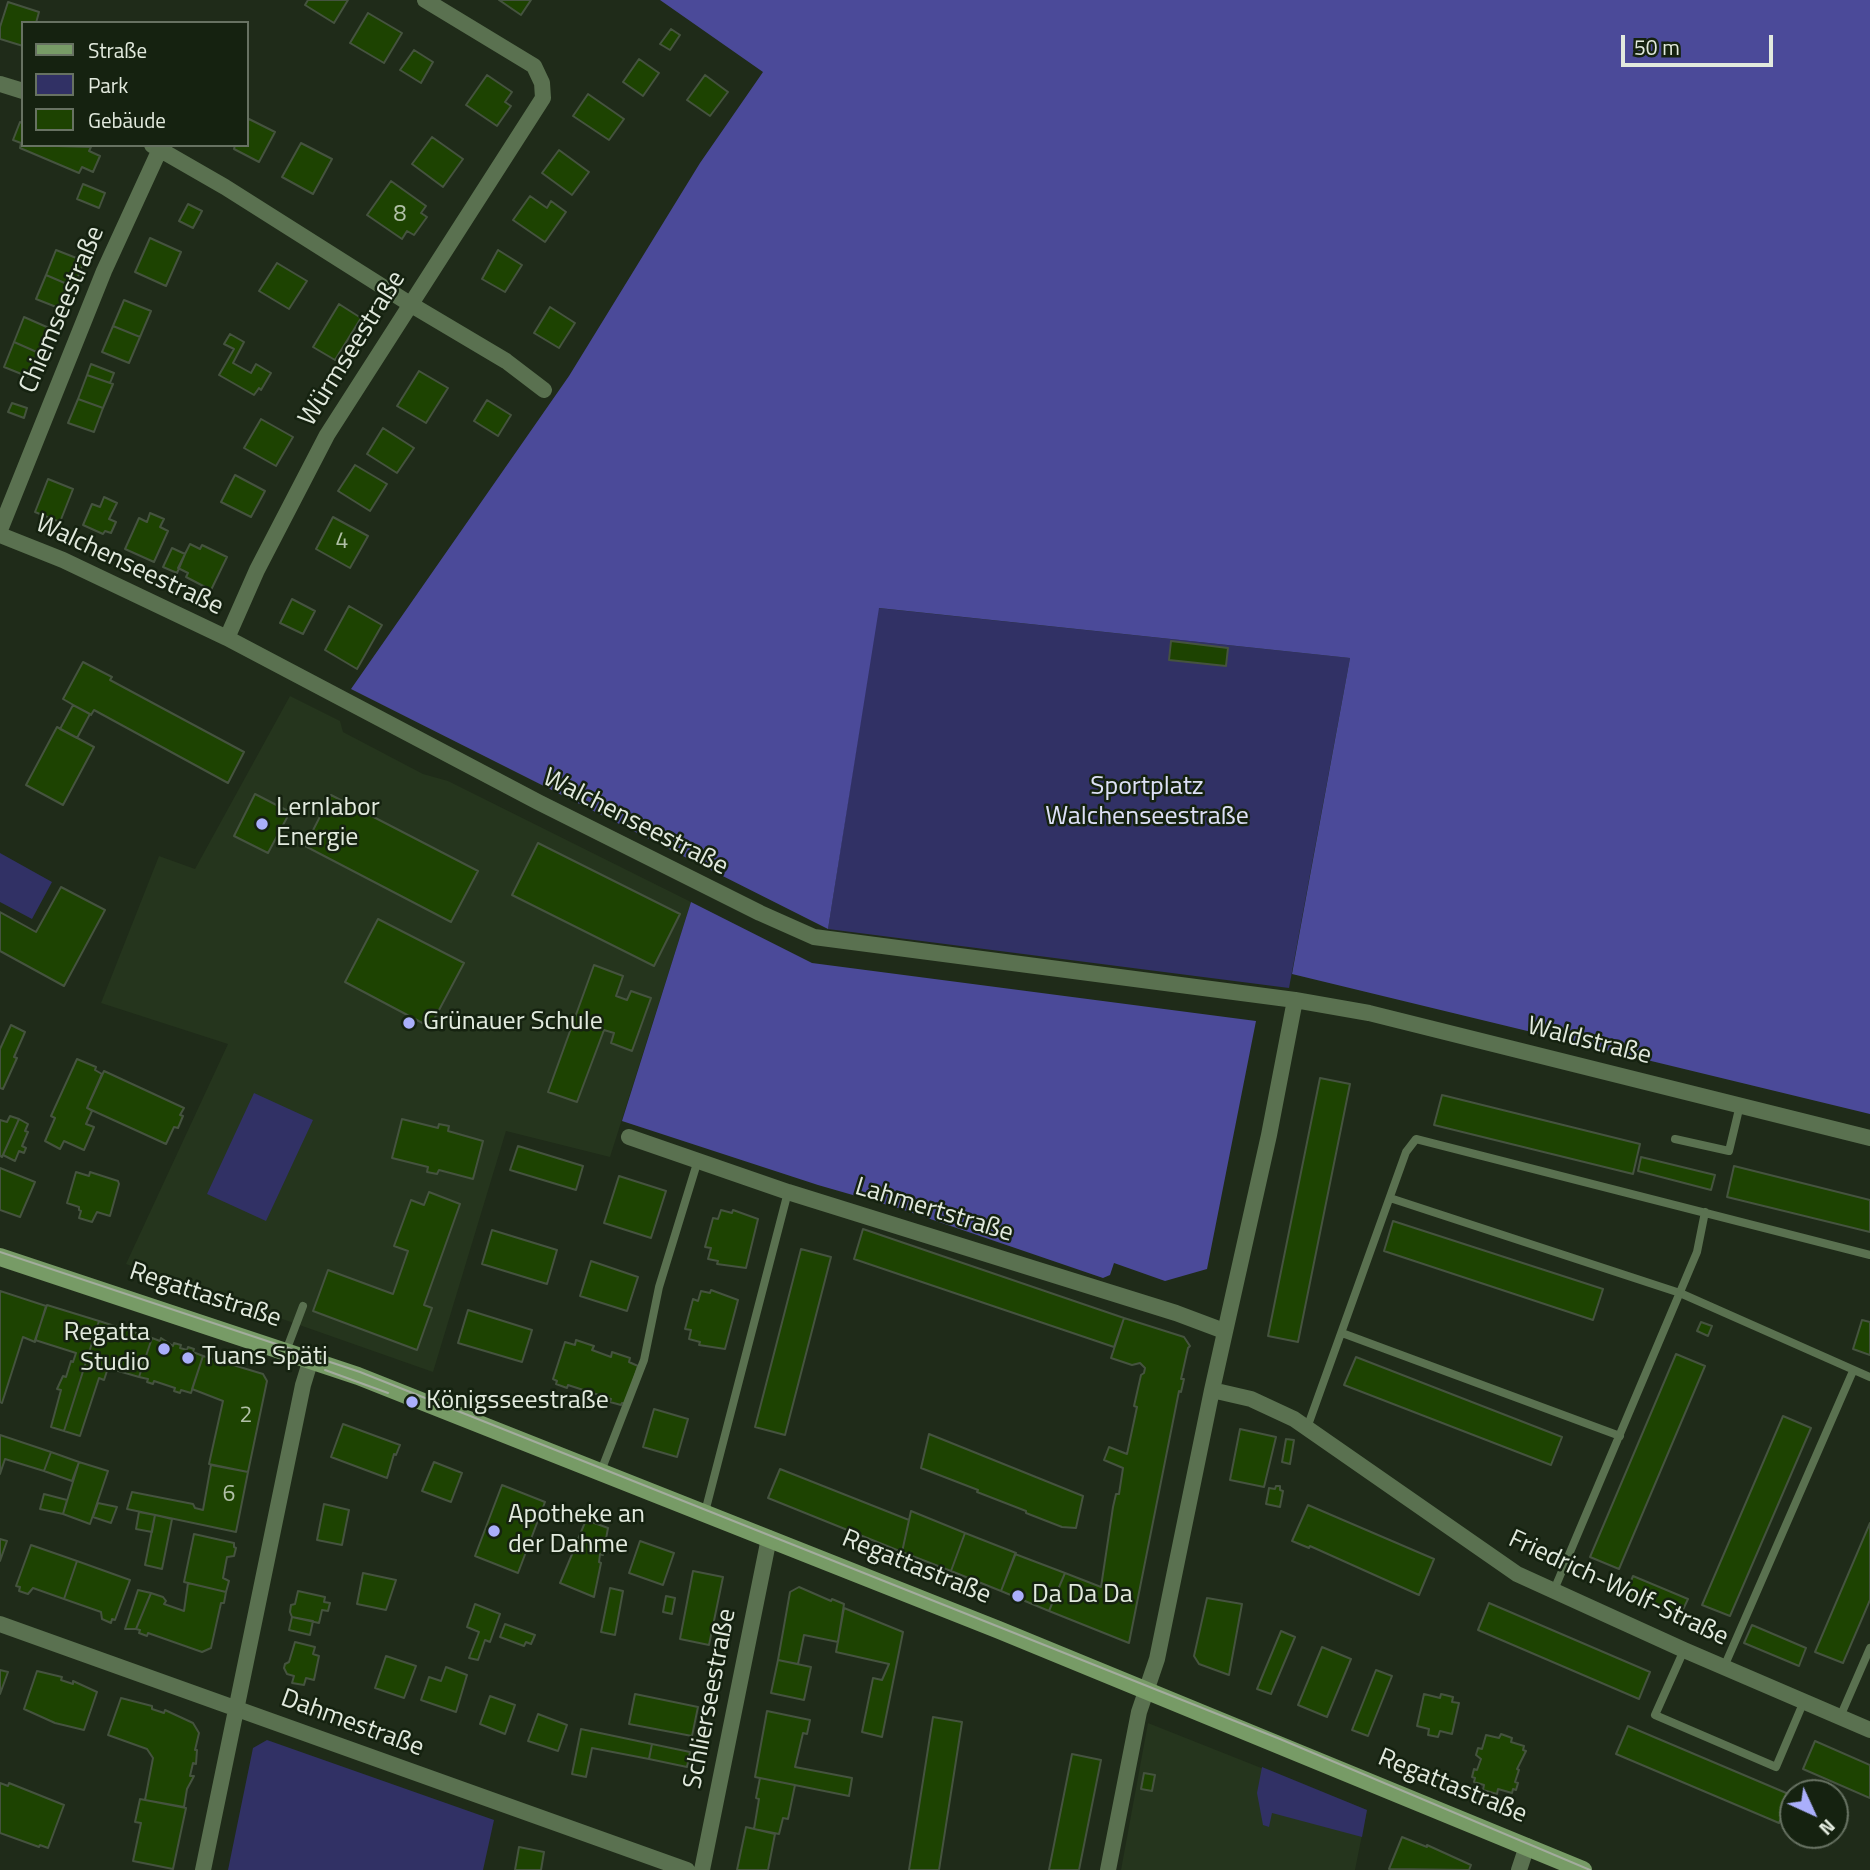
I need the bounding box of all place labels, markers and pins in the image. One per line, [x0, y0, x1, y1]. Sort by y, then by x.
place label: Lernlabor Energie [276, 793, 380, 854]
marker: Lernlabor Energie [254, 816, 270, 832]
place label: Grünauer Schule [423, 1007, 603, 1039]
marker: Grünauer Schule [401, 1015, 417, 1031]
place label: Regatta Studio [63, 1318, 150, 1380]
marker: Regatta Studio [156, 1341, 172, 1357]
place label: Tuans Späti [202, 1342, 328, 1374]
marker: Tuans Späti [180, 1350, 196, 1366]
place label: Königsseestraße [426, 1386, 609, 1418]
marker: Königsseestraße [404, 1394, 420, 1410]
place label: Apotheke an der Dahme [508, 1500, 645, 1562]
marker: Apotheke an der Dahme [486, 1523, 502, 1539]
place label: Da Da Da [1032, 1580, 1133, 1612]
marker: Da Da Da [1010, 1588, 1026, 1604]

